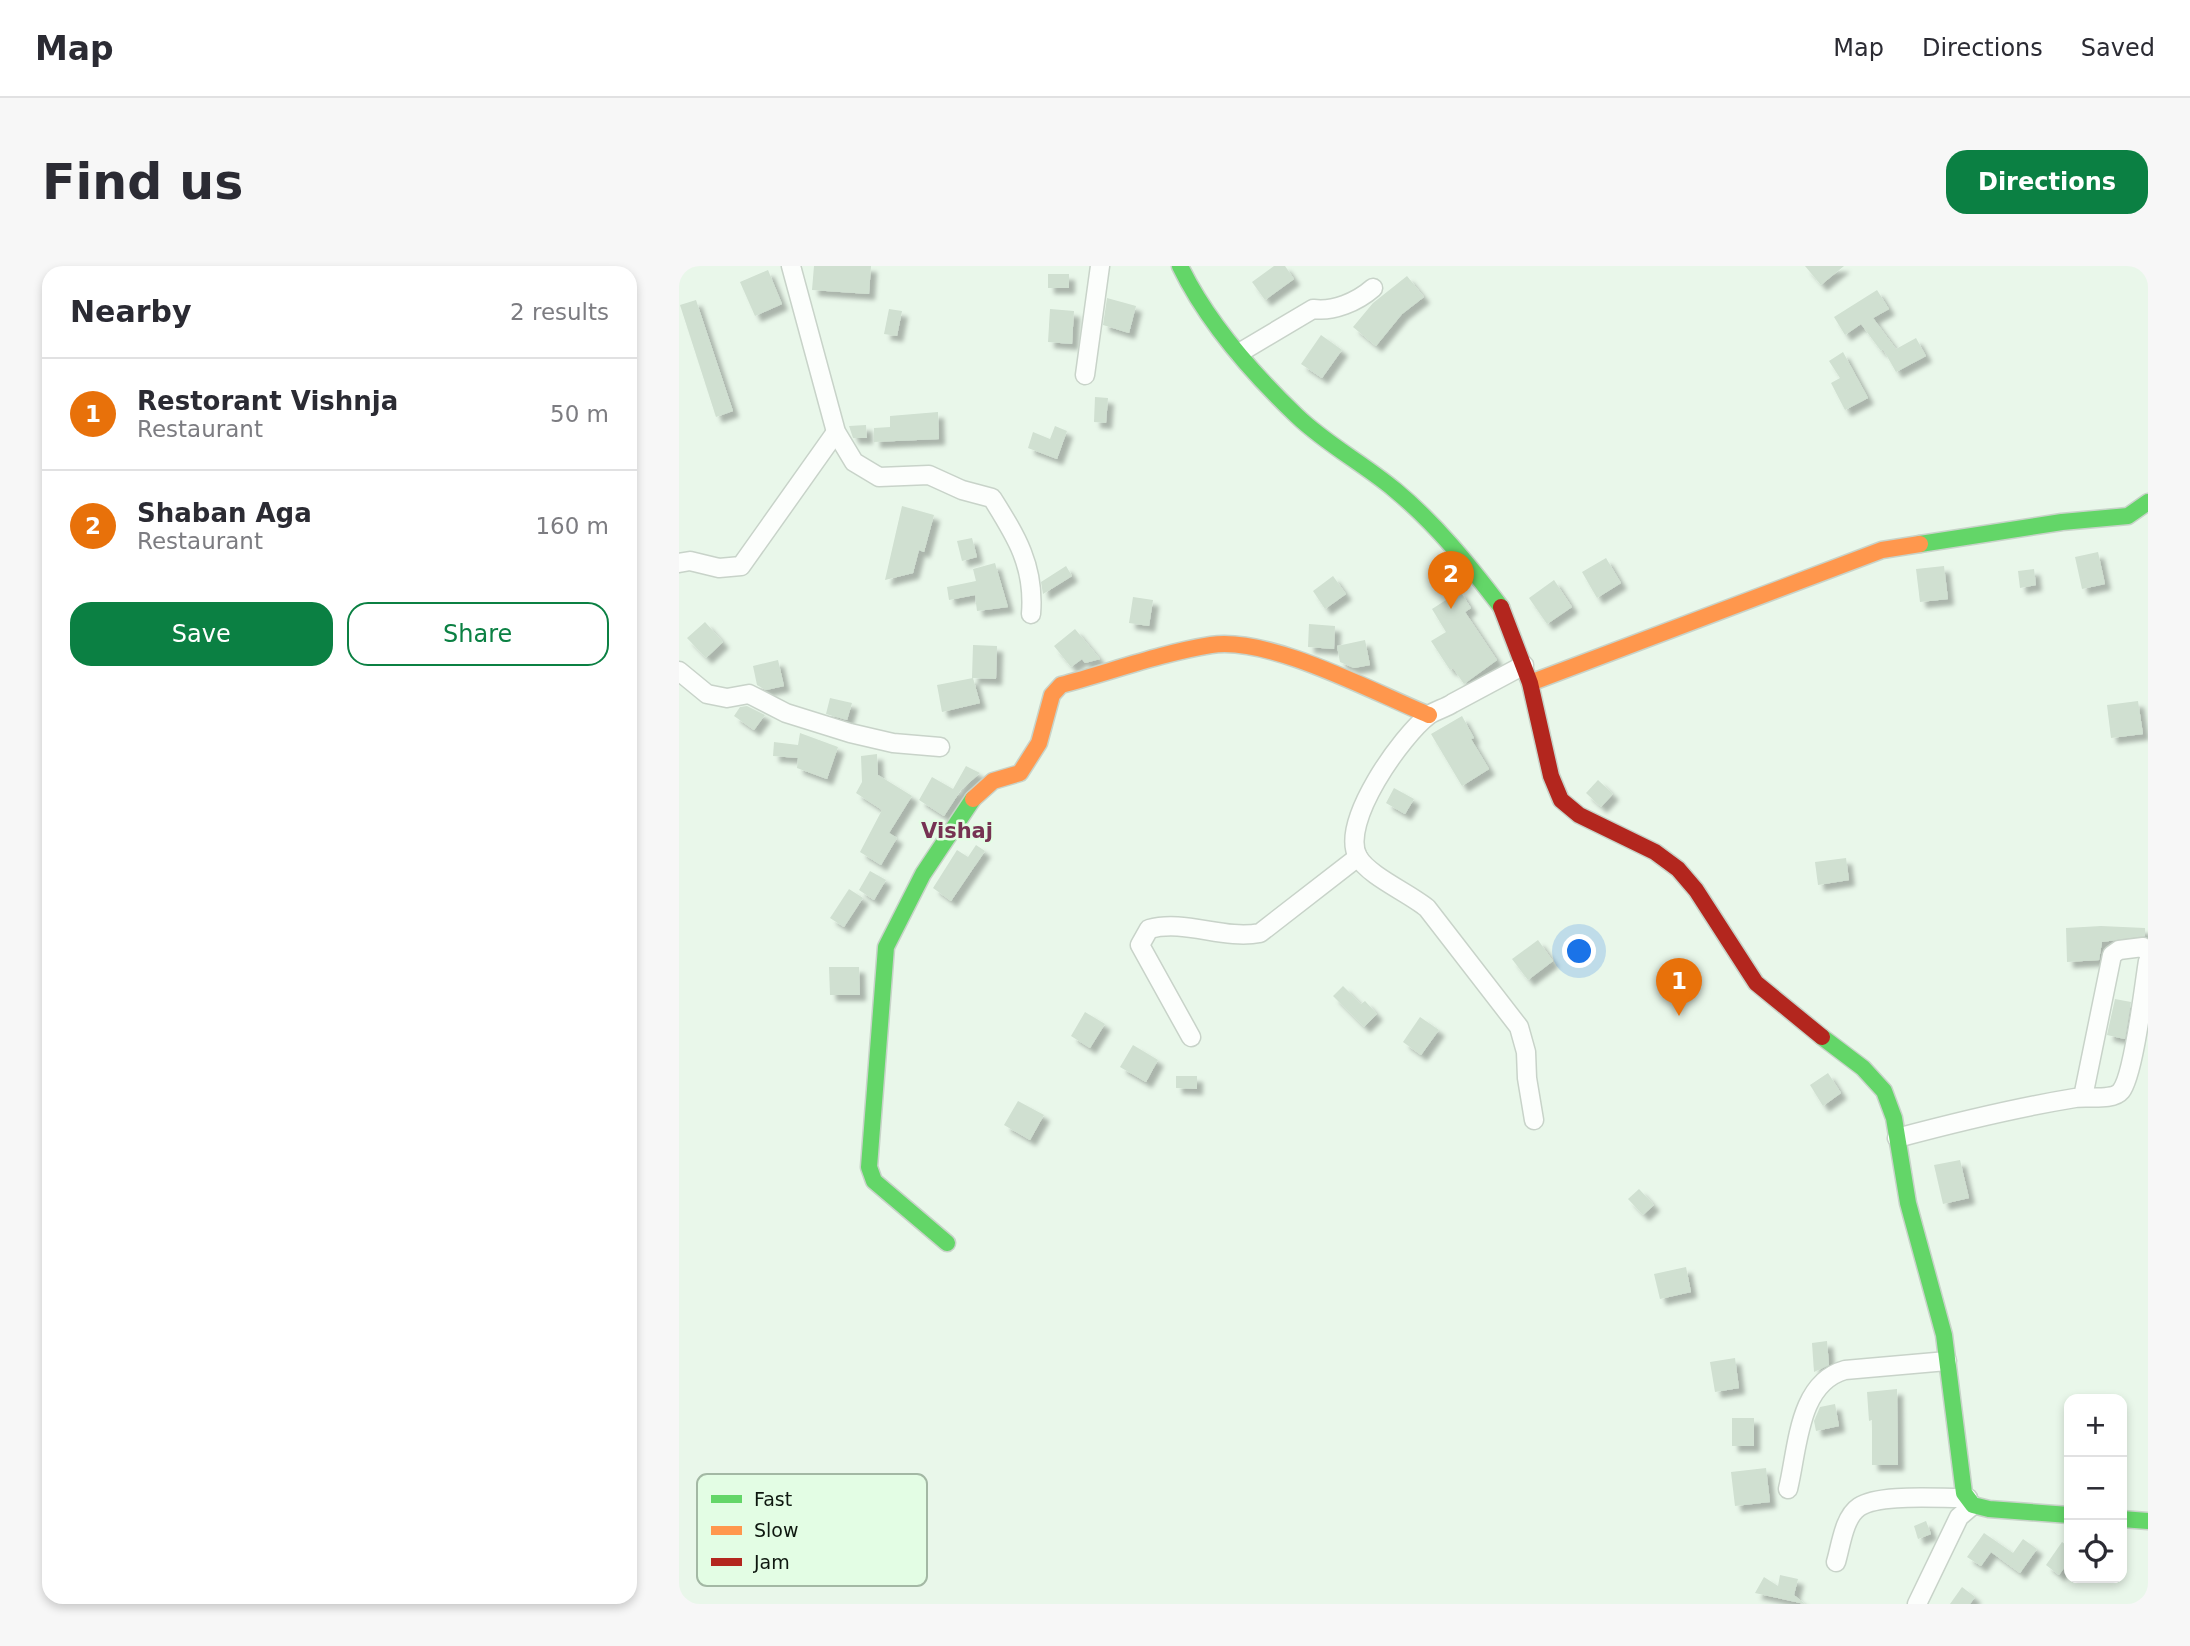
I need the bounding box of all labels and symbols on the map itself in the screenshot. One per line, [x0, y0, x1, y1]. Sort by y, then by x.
pin: 2 [1428, 551, 1474, 609]
district label: Vishaj [921, 819, 993, 843]
your location [1562, 934, 1596, 968]
pin: 1 [1656, 958, 1702, 1016]
legend [697, 1474, 927, 1586]
text: Fast [754, 1488, 792, 1510]
text: Slow [754, 1519, 799, 1541]
text: Jam [753, 1551, 790, 1573]

